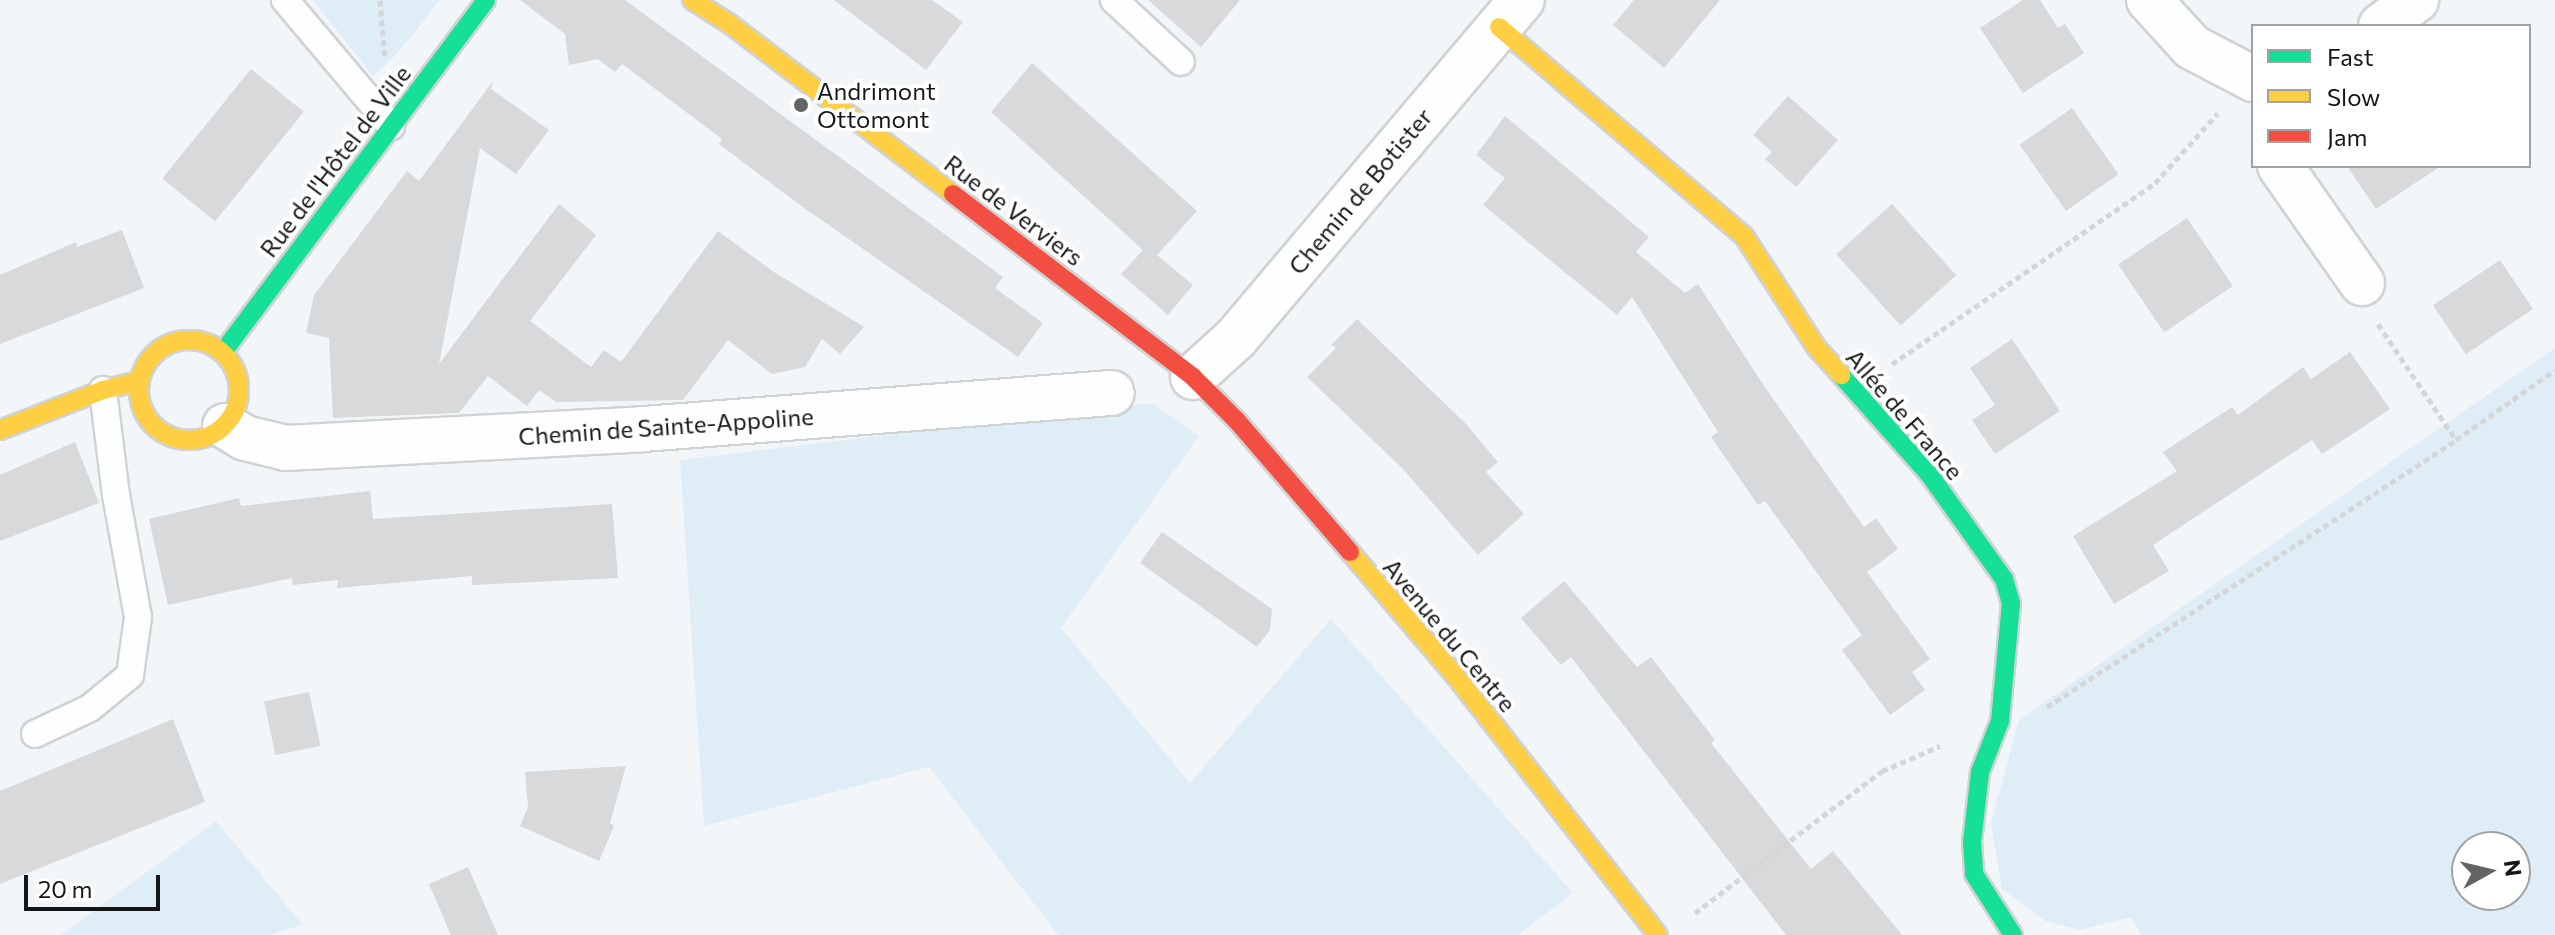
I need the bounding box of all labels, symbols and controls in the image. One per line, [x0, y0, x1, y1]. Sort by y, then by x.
legend [2251, 24, 2531, 168]
text: Fast [2327, 42, 2374, 71]
street label: Rue de l'Hôtel de Ville [254, 60, 416, 262]
place label: Andrimont Ottomont [817, 77, 936, 133]
text: Slow [2327, 82, 2380, 111]
marker: Andrimont Ottomont [792, 96, 810, 114]
street label: Chemin de Botister [1282, 102, 1438, 280]
text: Jam [2327, 122, 2367, 151]
street label: Rue de Verviers [939, 149, 1089, 271]
street label: Allée de France [1841, 343, 1969, 485]
street label: Chemin de Sainte-Appoline [517, 401, 815, 451]
street label: Avenue du Centre [1378, 553, 1522, 717]
north arrow [2451, 831, 2531, 911]
text: N [2499, 858, 2528, 878]
scale bar [28, 859, 164, 909]
text: 20 m [38, 874, 92, 903]

